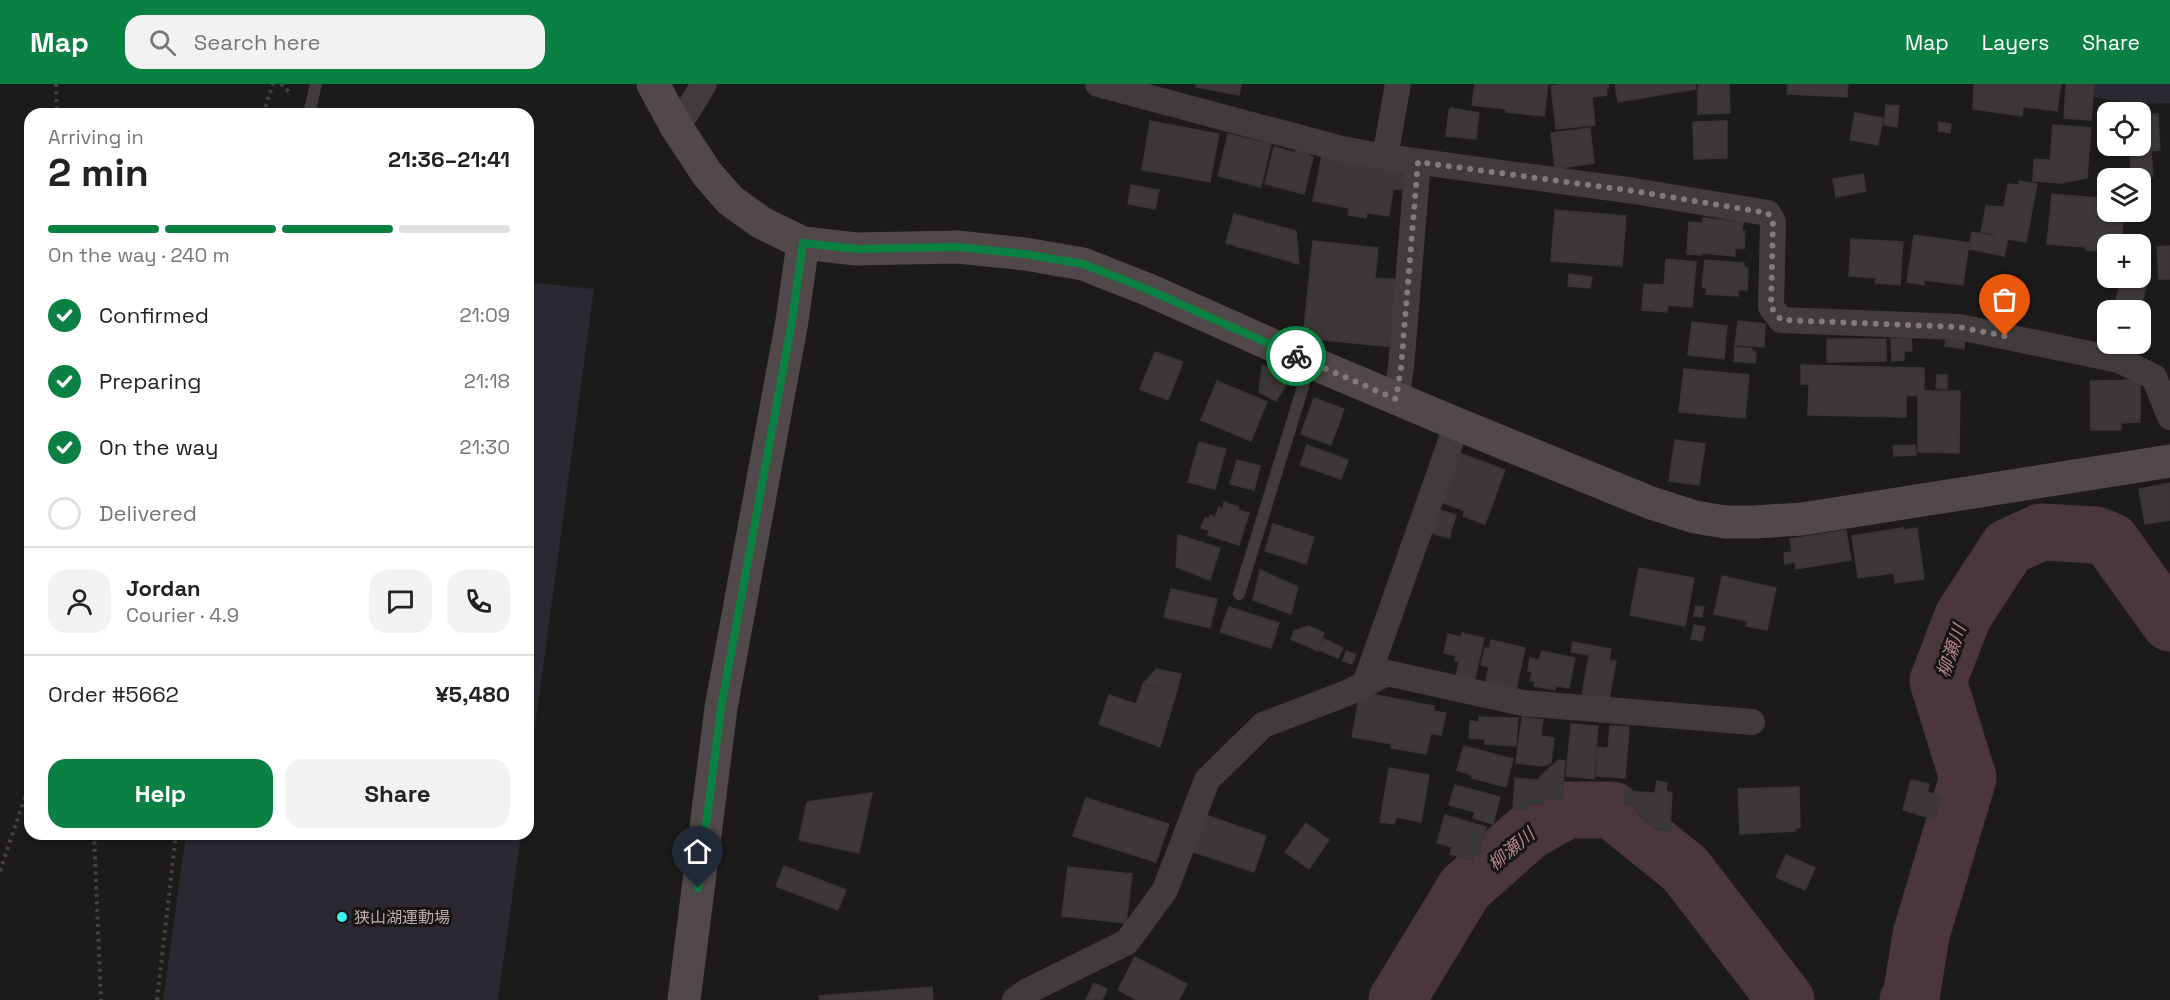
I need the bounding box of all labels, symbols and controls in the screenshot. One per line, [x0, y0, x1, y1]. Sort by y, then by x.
search box [125, 15, 545, 69]
text: Map [30, 24, 89, 60]
icon: search [146, 26, 179, 59]
text: Search here [194, 28, 321, 56]
text: Map [1905, 29, 1949, 56]
text: Layers [1982, 29, 2049, 56]
text: Share [2082, 29, 2140, 56]
map controls [2097, 102, 2151, 354]
button: locate [2097, 102, 2151, 156]
text: Arriving in [48, 124, 144, 150]
text: 21:36–21:41 [388, 145, 510, 173]
text: 2 min [48, 148, 149, 197]
button: layers [2097, 168, 2151, 222]
button: + [2097, 234, 2151, 288]
text: On the way · 240 m [48, 242, 230, 268]
pin [1979, 274, 2030, 336]
icon: bag [1988, 283, 2021, 316]
icon: check [48, 299, 81, 332]
button: − [2097, 300, 2151, 354]
text: Confirmed [99, 301, 209, 329]
text: 21:09 [459, 302, 510, 328]
courier [1266, 326, 1326, 386]
icon: bike [1280, 340, 1313, 373]
icon: check [48, 365, 81, 398]
text: Preparing [99, 367, 201, 395]
text: 21:18 [464, 368, 510, 394]
icon: check [48, 431, 81, 464]
text: On the way [99, 433, 218, 461]
text: 21:30 [460, 434, 510, 460]
text: Delivered [99, 499, 197, 527]
button: person [48, 570, 111, 633]
button: chat [369, 570, 432, 633]
button: phone [447, 570, 510, 633]
text: Jordan [126, 574, 201, 602]
text: Courier · 4.9 [126, 602, 239, 628]
water label: 柳瀬川 [1931, 620, 1971, 680]
text: Order #5662 [48, 680, 179, 708]
text: ¥5,480 [435, 680, 510, 708]
button: Help [48, 759, 273, 828]
button: Share [285, 759, 510, 828]
water label: 柳瀬川 [1483, 822, 1541, 875]
pin [672, 826, 723, 888]
icon: home [681, 835, 714, 868]
place label: 狭山湖運動場 [354, 907, 450, 928]
marker: 狭山湖運動場 [335, 910, 349, 924]

